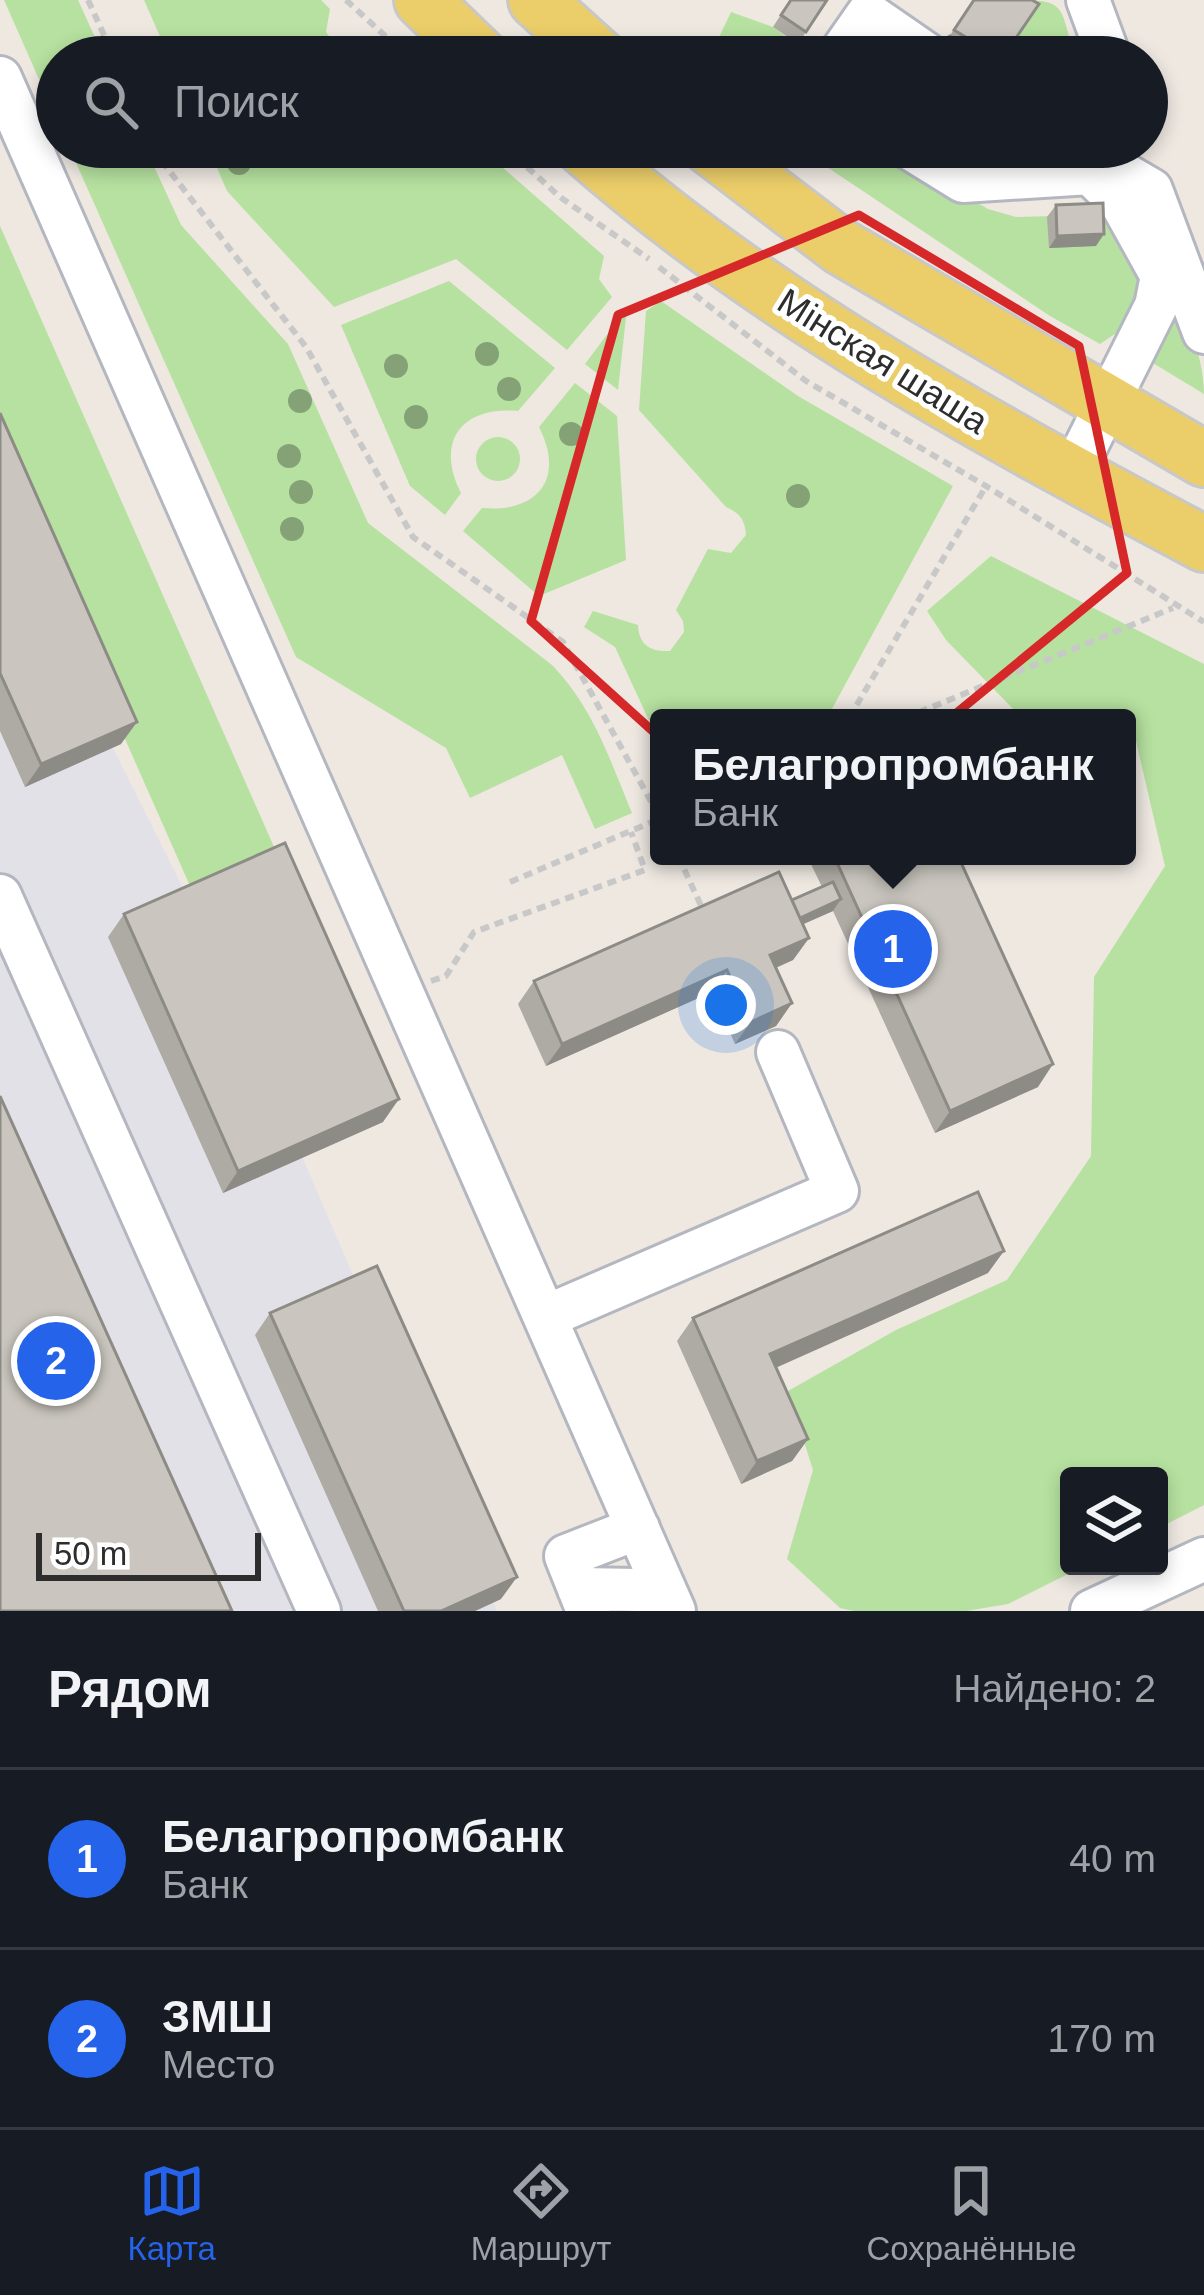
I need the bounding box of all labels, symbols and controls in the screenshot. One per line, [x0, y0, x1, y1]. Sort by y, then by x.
search box [36, 36, 1168, 168]
icon: search [78, 69, 144, 135]
text: Поиск [174, 76, 299, 127]
street label: Мінская шаша [770, 280, 996, 442]
popup [650, 709, 1136, 865]
text: Белагропромбанк [692, 739, 1094, 790]
text: Банк [692, 791, 778, 834]
pin: 1 [854, 904, 932, 994]
your location [696, 975, 756, 1035]
pin: 2 [17, 1316, 95, 1406]
map controls [1060, 1467, 1168, 1575]
button: layers [1060, 1467, 1168, 1575]
scale bar [36, 1527, 261, 1580]
text: 50 m [54, 1535, 127, 1572]
text: Рядом [48, 1661, 212, 1718]
text: Найдено: 2 [953, 1667, 1156, 1710]
text: Белагропромбанк [162, 1811, 563, 1862]
text: 1 [76, 1837, 98, 1880]
text: 40 m [1069, 1837, 1156, 1880]
text: Банк [162, 1863, 248, 1906]
text: ЗМШ [162, 1991, 273, 2042]
text: 2 [76, 2017, 98, 2060]
text: 170 m [1048, 2017, 1156, 2060]
text: Место [162, 2043, 275, 2086]
tab: Карта [127, 2158, 216, 2268]
tab: Маршрут [471, 2158, 611, 2268]
tab: Сохранённые [866, 2158, 1077, 2268]

